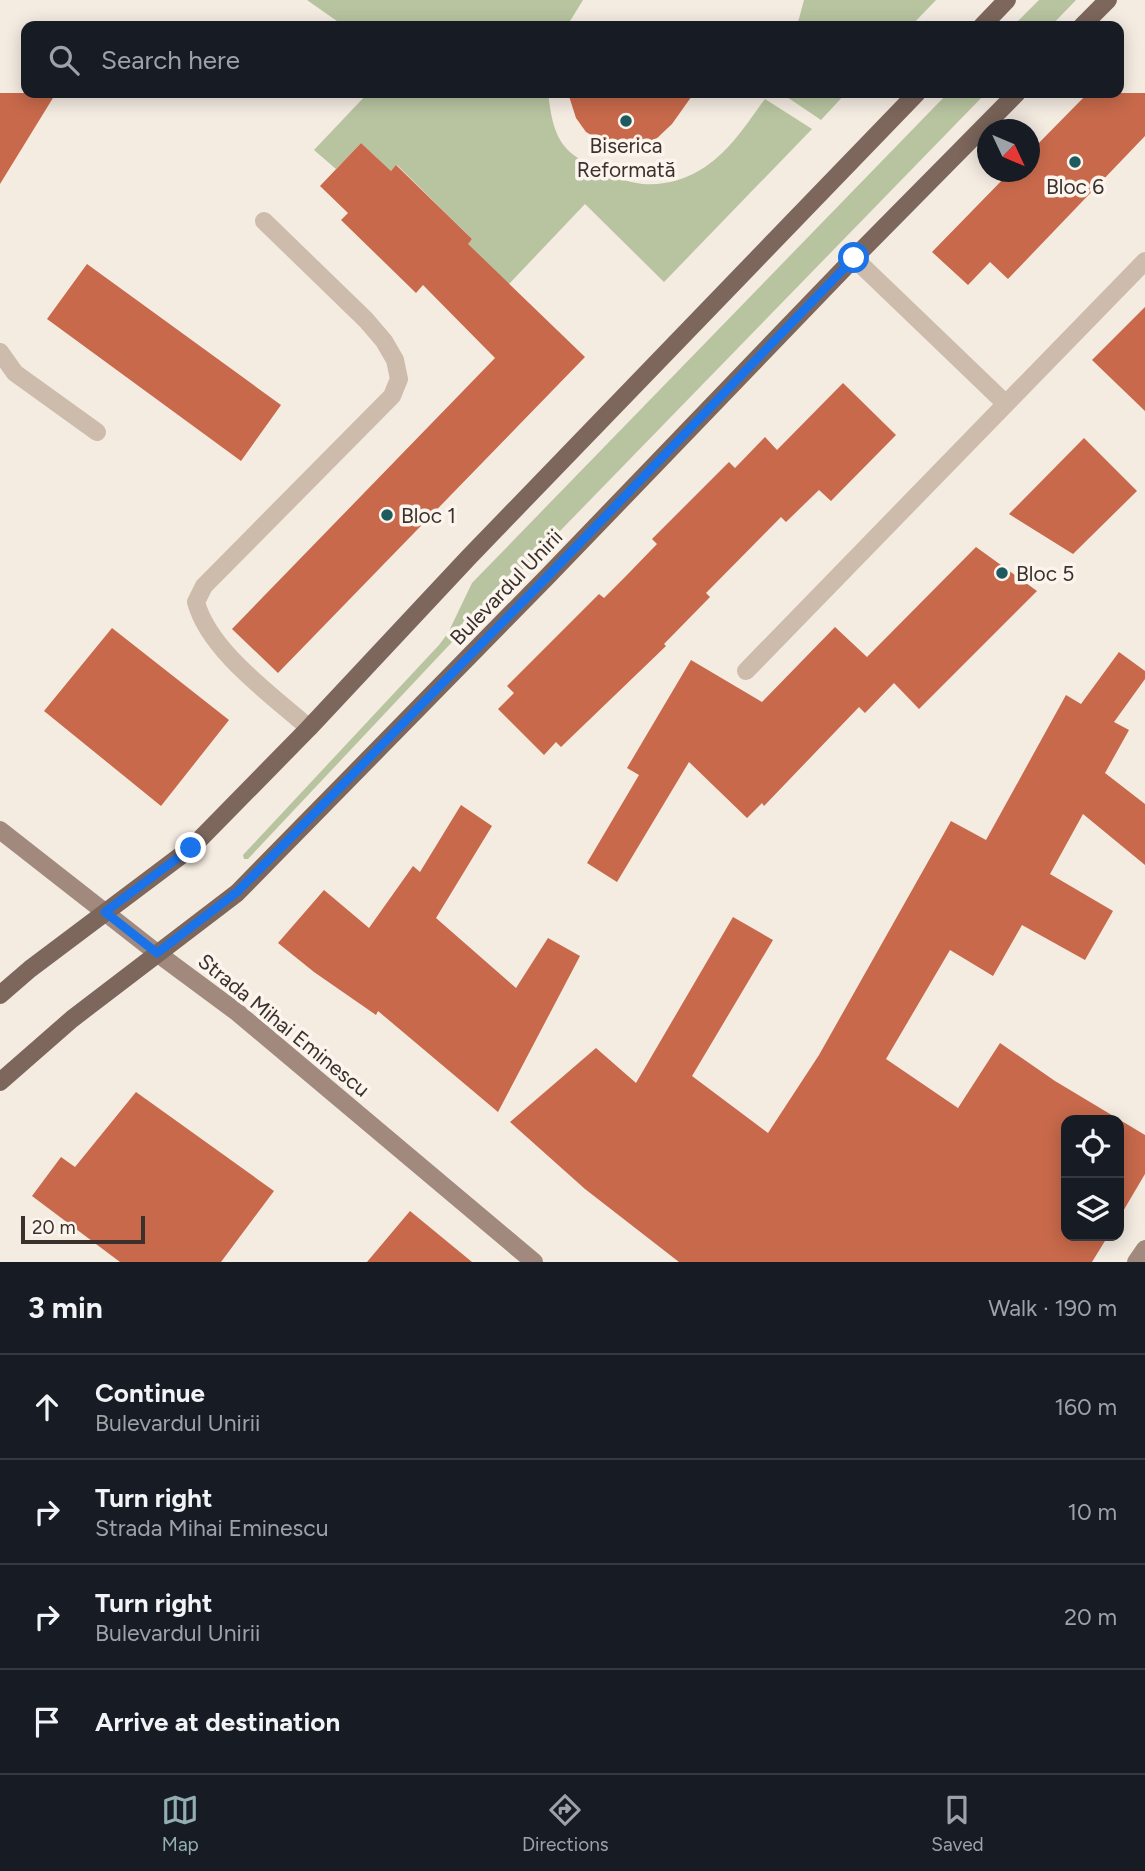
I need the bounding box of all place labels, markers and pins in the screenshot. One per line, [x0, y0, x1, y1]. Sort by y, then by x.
marker: Biserica Reformată [618, 113, 634, 129]
place label: Biserica Reformată [577, 133, 675, 182]
marker: Bloc 6 [1067, 154, 1083, 170]
place label: Bloc 6 [1046, 174, 1104, 199]
place label: Bloc 1 [401, 503, 456, 528]
marker: Bloc 1 [379, 507, 395, 523]
place label: Bloc 5 [1016, 561, 1074, 586]
marker: Bloc 5 [994, 565, 1010, 581]

